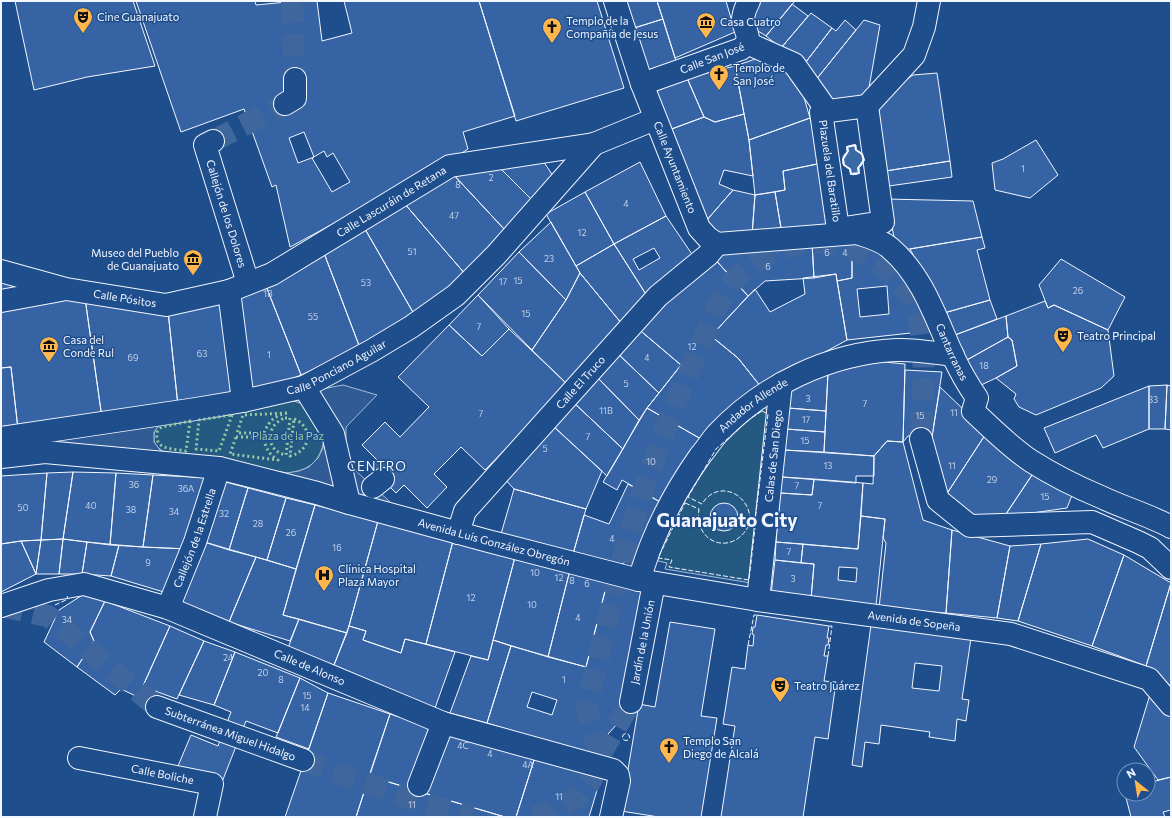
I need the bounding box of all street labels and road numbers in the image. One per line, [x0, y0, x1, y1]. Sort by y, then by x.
street label: Calle San José [678, 39, 746, 77]
street label: Calle Ayuntamiento [651, 119, 700, 216]
street label: Plazuela del Baratillo [817, 119, 844, 223]
street label: Callejón de los Dolores [204, 158, 250, 269]
street label: Calle Lascuráin de Retana [334, 163, 448, 239]
street label: Calle Pósitos [92, 286, 157, 309]
street label: Cantarranas [934, 321, 971, 383]
street label: Calle Ponciano Aguilar [285, 336, 389, 397]
street label: Calle El Truco [553, 352, 608, 411]
street label: Andador Allende [715, 375, 790, 435]
street label: Calas de San Diego [761, 408, 784, 503]
street label: Callejón de la Estrella [170, 486, 218, 589]
street label: Avenida Luis González Obregón [417, 515, 572, 568]
street label: Jardín de la Unión [628, 599, 657, 686]
street label: Avenida de Sopeña [867, 608, 961, 633]
street label: Calle de Alonso [272, 646, 348, 688]
street label: Subterránea Miguel Hidalgo [163, 703, 298, 763]
street label: Calle Boliche [130, 761, 195, 786]

